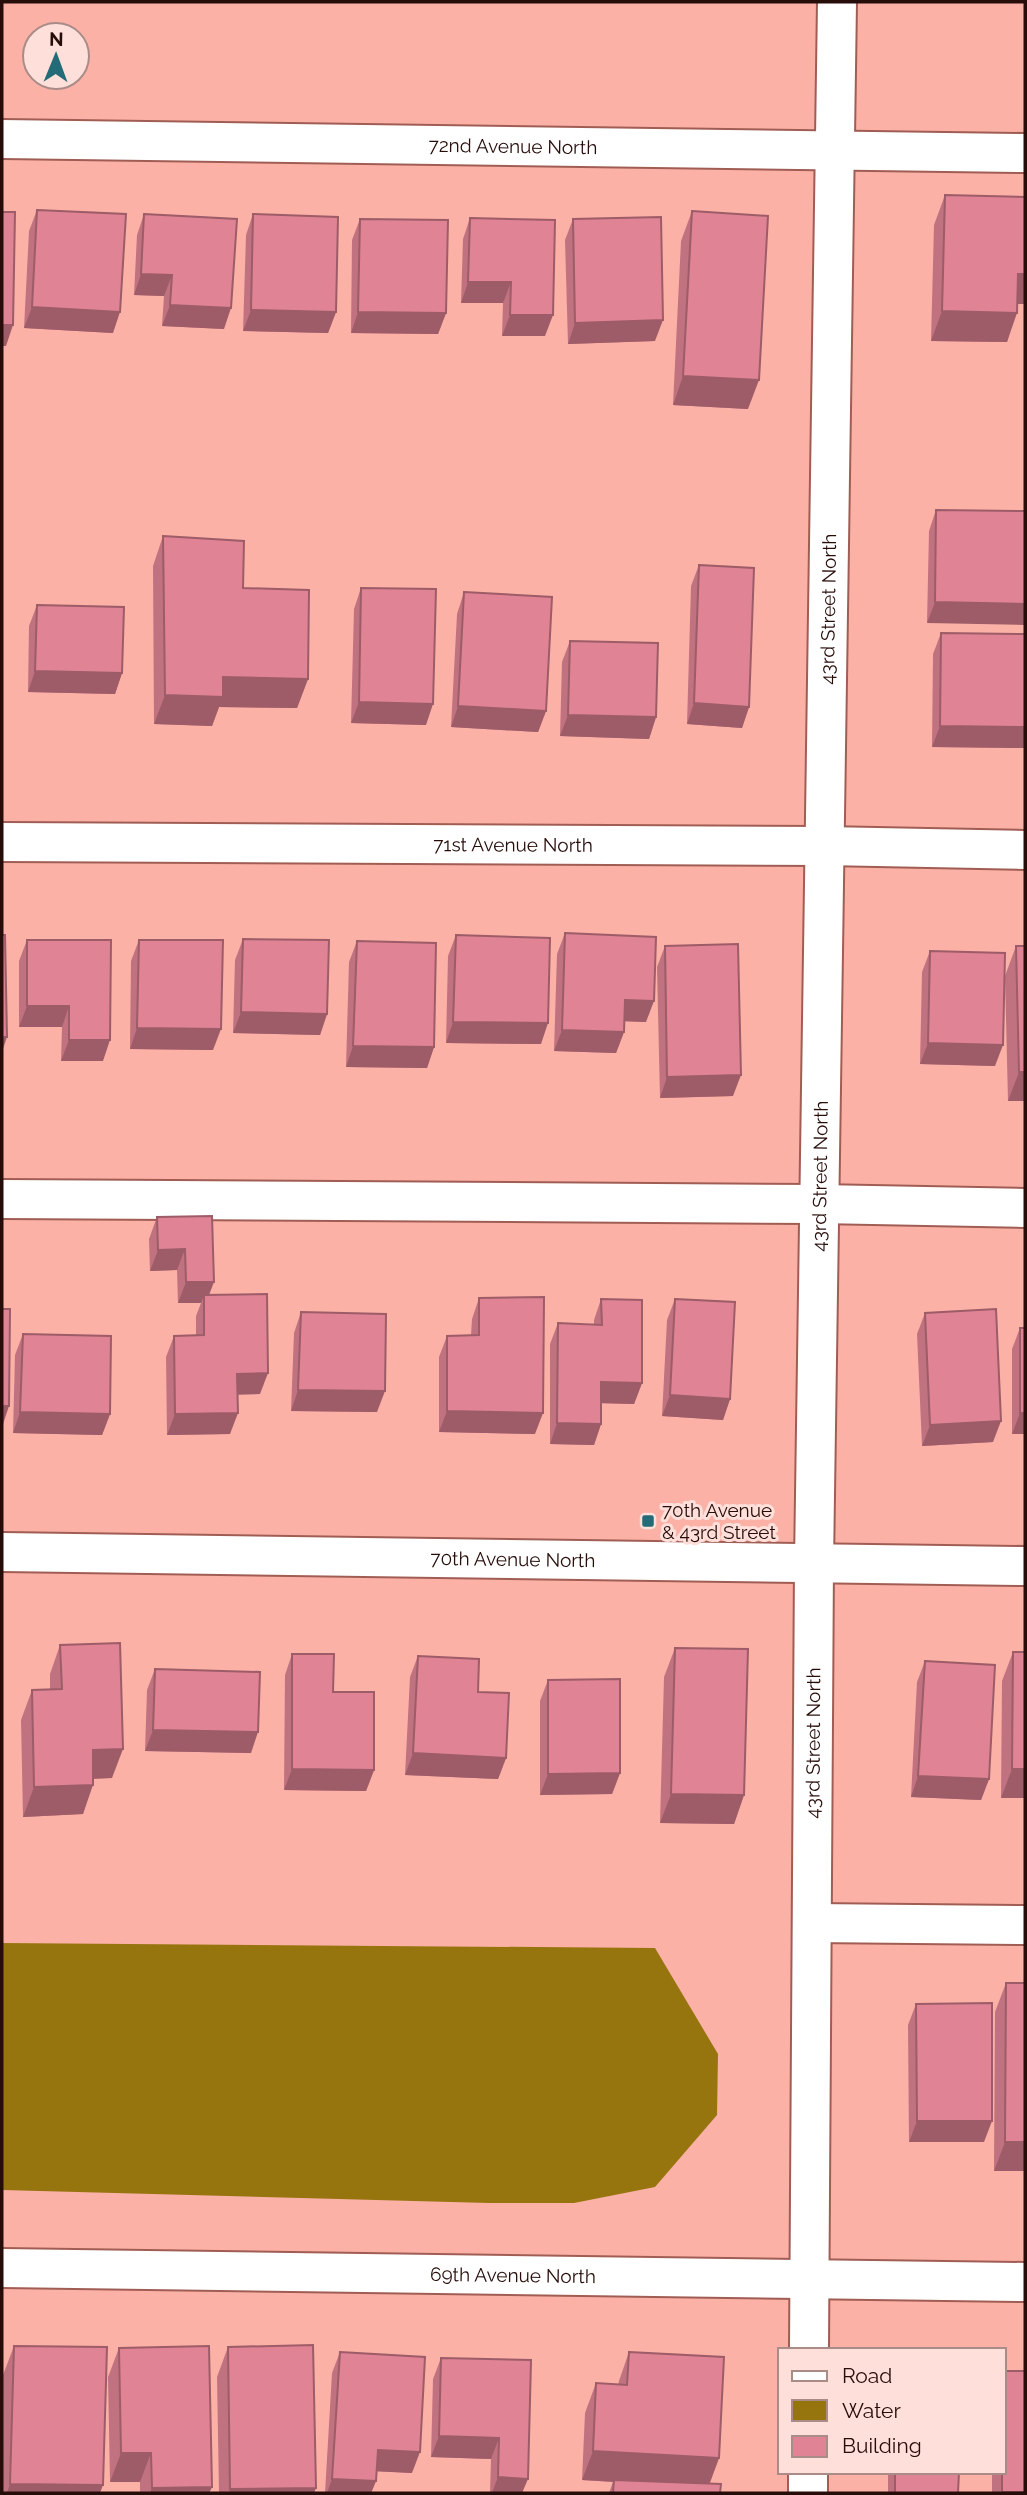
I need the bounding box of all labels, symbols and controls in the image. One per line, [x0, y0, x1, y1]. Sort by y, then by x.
north arrow [21, 21, 91, 91]
text: N [49, 28, 64, 50]
street label: 72nd Avenue North [428, 134, 597, 158]
street label: 43rd Street North [816, 533, 840, 685]
street label: 71st Avenue North [433, 833, 593, 856]
street label: 43rd Street North [808, 1100, 832, 1252]
place label: 70th Avenue & 43rd Street [662, 1499, 776, 1543]
marker: 70th Avenue & 43rd Street [640, 1513, 656, 1529]
street label: 70th Avenue North [430, 1547, 596, 1571]
street label: 43rd Street North [801, 1667, 824, 1819]
street label: 69th Avenue North [430, 2263, 596, 2287]
legend [778, 2348, 1006, 2474]
text: Road [842, 2363, 892, 2388]
text: Water [842, 2398, 901, 2423]
text: Building [842, 2433, 922, 2458]

